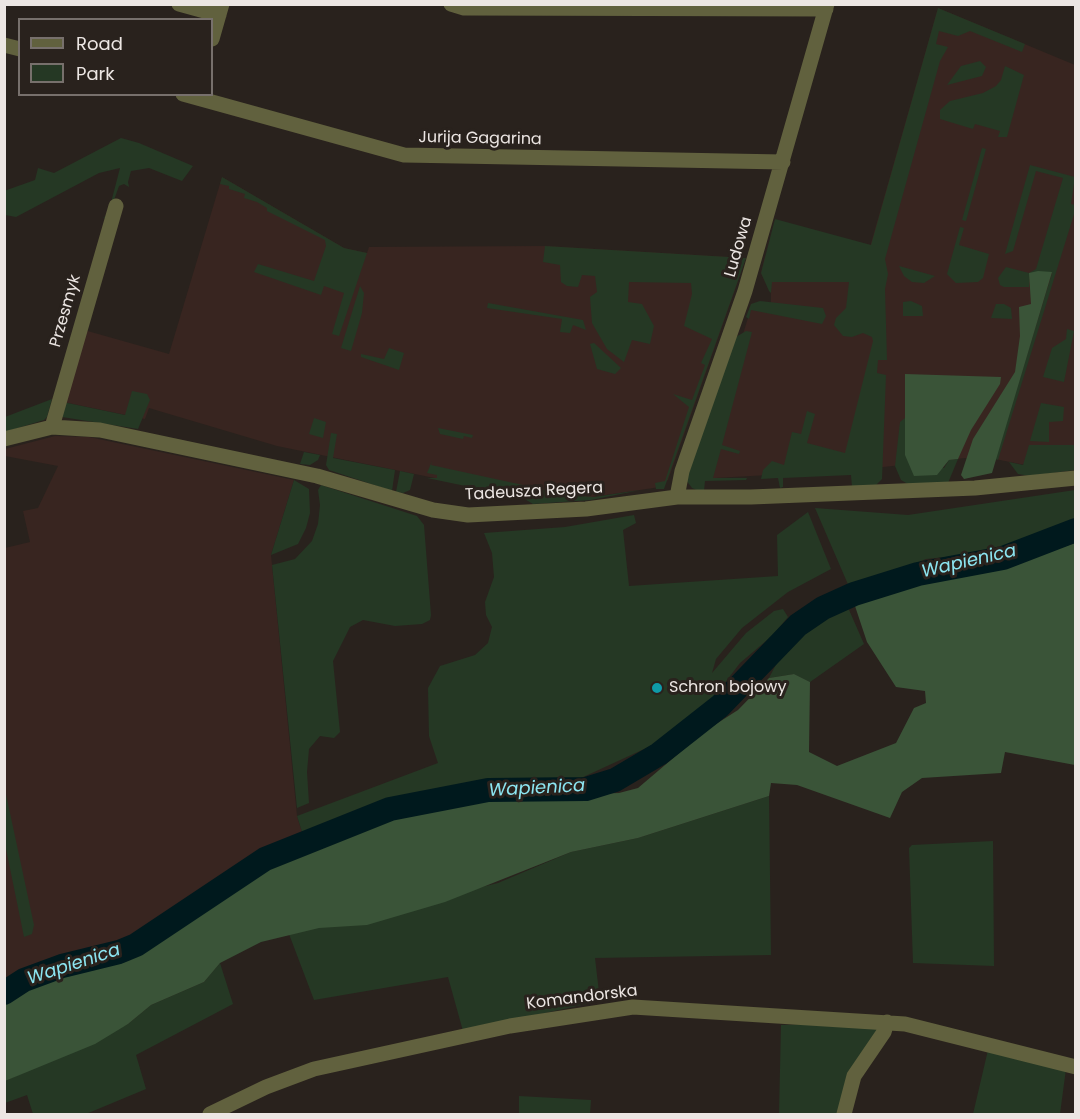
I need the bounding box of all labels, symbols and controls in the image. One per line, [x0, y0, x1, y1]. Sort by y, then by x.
legend [18, 18, 213, 96]
text: Road [76, 31, 123, 56]
text: Park [76, 61, 115, 86]
street label: Jurija Gagarina [418, 128, 542, 150]
street label: Ludowa [721, 214, 757, 280]
street label: Przesmyk [47, 273, 85, 349]
street label: Tadeusza Regera [464, 479, 604, 505]
water label: Wapienica [920, 541, 1018, 583]
place label: Schron bojowy [669, 678, 786, 698]
marker: Schron bojowy [650, 681, 664, 695]
water label: Wapienica [488, 776, 586, 802]
water label: Wapienica [25, 940, 123, 990]
street label: Komandorska [525, 982, 639, 1014]

